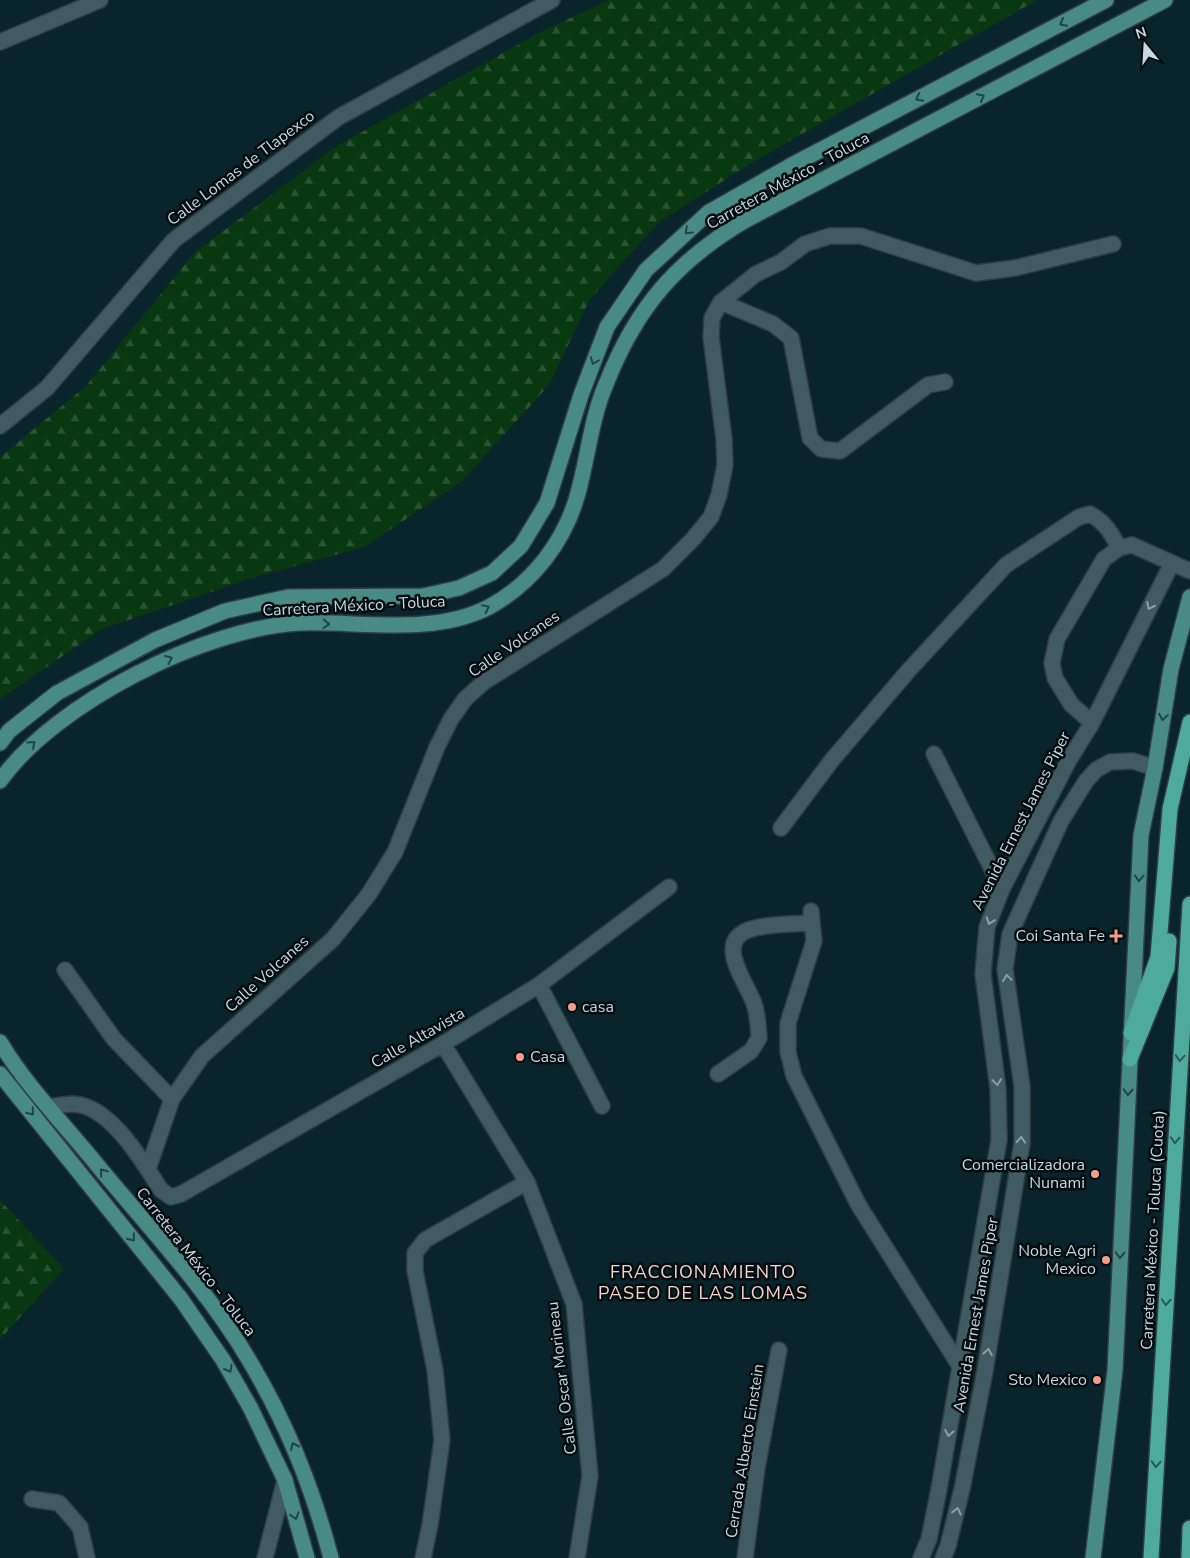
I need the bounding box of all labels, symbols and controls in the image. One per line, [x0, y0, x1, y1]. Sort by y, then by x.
one-way arrow [1059, 17, 1068, 27]
north arrow [1120, 20, 1170, 70]
text: N [1133, 22, 1149, 44]
one-way arrow [915, 92, 924, 102]
one-way arrow [975, 93, 984, 103]
street label: Calle Lomas de Tlapexco [163, 105, 319, 231]
street label: Carretera México - Toluca [702, 127, 874, 235]
one-way arrow [684, 225, 693, 234]
one-way arrow [590, 356, 600, 365]
street label: Carretera México - Toluca [262, 590, 446, 622]
one-way arrow [1146, 601, 1156, 610]
one-way arrow [480, 604, 489, 614]
street label: Calle Volcanes [464, 605, 564, 683]
one-way arrow [322, 619, 330, 629]
one-way arrow [164, 655, 173, 666]
one-way arrow [1159, 713, 1169, 722]
street label: Avenida Ernest James Piper [966, 728, 1076, 914]
one-way arrow [26, 741, 35, 750]
one-way arrow [1133, 874, 1144, 882]
one-way arrow [986, 916, 996, 925]
place label: Coi Santa Fe [1015, 925, 1105, 947]
marker: Coi Santa Fe [1109, 929, 1123, 943]
street label: Calle Volcanes [220, 930, 314, 1018]
one-way arrow [1002, 974, 1013, 982]
place label: casa [582, 996, 614, 1018]
marker: casa [566, 1001, 578, 1013]
street label: Calle Altavista [367, 1002, 469, 1074]
place label: Casa [530, 1046, 565, 1068]
marker: Casa [514, 1051, 526, 1063]
one-way arrow [1175, 1054, 1186, 1062]
one-way arrow [991, 1078, 1002, 1086]
one-way arrow [1123, 1089, 1134, 1097]
one-way arrow [25, 1106, 34, 1115]
street label: Carretera México - Toluca (Cuota) [1136, 1110, 1170, 1350]
one-way arrow [1016, 1135, 1027, 1143]
one-way arrow [1170, 1136, 1181, 1144]
place label: Comercializadora Nunami [962, 1154, 1085, 1194]
marker: Comercializadora Nunami [1089, 1168, 1101, 1180]
one-way arrow [101, 1169, 109, 1178]
street label: Carretera México - Toluca [131, 1183, 261, 1341]
street label: Avenida Ernest James Piper [948, 1215, 1004, 1414]
one-way arrow [127, 1232, 135, 1241]
place label: Noble Agri Mexico [1018, 1240, 1096, 1280]
one-way arrow [1115, 1251, 1126, 1259]
marker: Noble Agri Mexico [1100, 1254, 1112, 1266]
district label: FRACCIONAMIENTO PASEO DE LAS LOMAS [598, 1260, 808, 1305]
one-way arrow [1160, 1298, 1171, 1306]
street label: Calle Oscar Morineau [542, 1300, 582, 1456]
one-way arrow [983, 1348, 993, 1356]
street label: Cerrada Alberto Einstein [720, 1362, 770, 1540]
one-way arrow [222, 1363, 232, 1372]
place label: Sto Mexico [1008, 1369, 1087, 1391]
marker: Sto Mexico [1091, 1374, 1103, 1386]
one-way arrow [945, 1428, 955, 1437]
one-way arrow [290, 1442, 300, 1451]
one-way arrow [1151, 1460, 1162, 1468]
one-way arrow [951, 1507, 962, 1516]
one-way arrow [290, 1512, 300, 1520]

